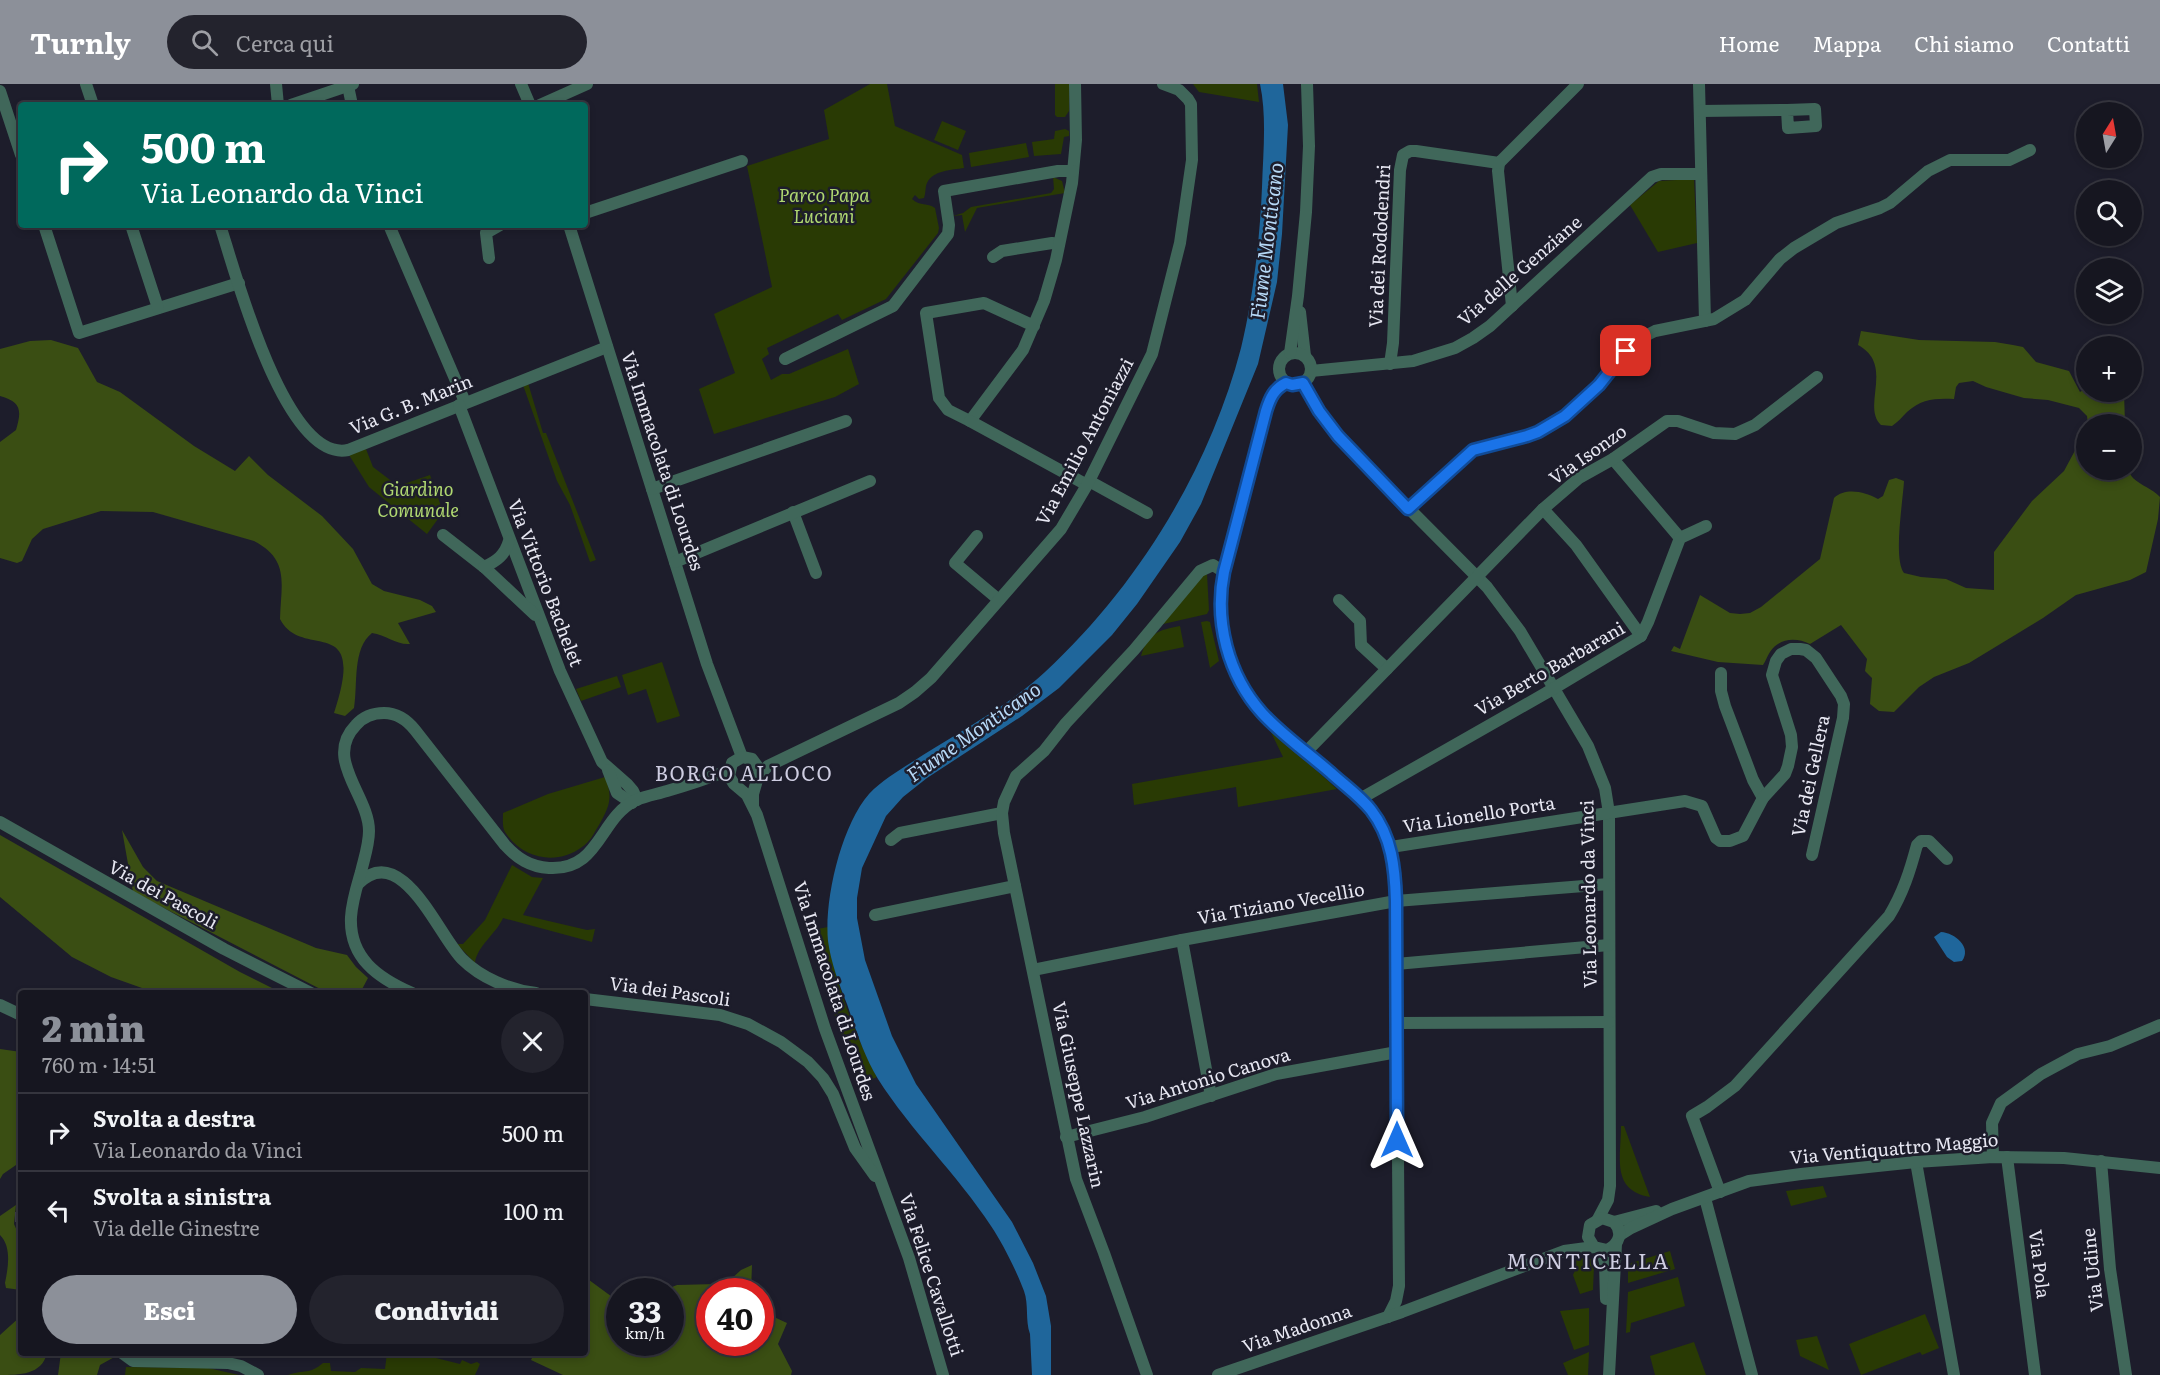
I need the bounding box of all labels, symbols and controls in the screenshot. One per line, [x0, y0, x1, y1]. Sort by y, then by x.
search box [167, 15, 587, 69]
text: Turnly [30, 21, 131, 63]
icon: search [188, 26, 221, 59]
text: Cerca qui [236, 26, 334, 59]
text: Home [1719, 27, 1780, 58]
text: Mappa [1813, 27, 1881, 58]
text: Chi siamo [1914, 27, 2014, 58]
text: Contatti [2047, 27, 2130, 58]
north arrow [2076, 102, 2142, 168]
map controls [2076, 102, 2142, 480]
text: 500 m [141, 114, 266, 176]
icon: right [42, 126, 120, 204]
water label: Fiume Monticano [1241, 161, 1290, 321]
street label: Via dei Rododendri [1361, 163, 1396, 328]
text: Via Leonardo da Vinci [141, 171, 424, 211]
button: search [2076, 180, 2142, 246]
park label: Parco Papa Luciani [779, 181, 870, 229]
street label: Via delle Genziane [1451, 208, 1587, 332]
button: layers [2076, 258, 2142, 324]
pin [1600, 325, 1651, 376]
icon: arrive [1609, 334, 1642, 367]
button: + [2076, 336, 2142, 402]
street label: Via Immacolata di Lourdes [615, 347, 712, 574]
street label: Via Emilio Antoniazzi [1028, 353, 1139, 530]
street label: Via G. B. Marin [345, 367, 476, 441]
button: − [2076, 414, 2142, 480]
street label: Via Isonzo [1543, 417, 1632, 490]
park label: Giardino Comunale [377, 475, 459, 523]
street label: Via Vittorio Bachelet [502, 495, 591, 671]
street label: Via Berto Barbarani [1469, 614, 1629, 722]
water label: Fiume Monticano [900, 673, 1046, 788]
street label: Via dei Gellera [1783, 712, 1836, 839]
district label: BORGO ALLOCO [655, 757, 833, 787]
street label: Via Lionello Porta [1401, 788, 1557, 839]
street label: Via Leonardo da Vinci [1572, 800, 1603, 988]
street label: Via dei Pascoli [104, 852, 224, 935]
street label: Via Tiziano Vecellio [1195, 875, 1366, 930]
street label: Via Immacolata di Lourdes [787, 877, 884, 1104]
street label: Via dei Pascoli [608, 969, 732, 1012]
street label: Via Giuseppe Lazzarin [1046, 999, 1112, 1191]
text: 2 min [42, 1000, 145, 1053]
button: close [501, 1010, 564, 1073]
street label: Via Antonio Canova [1122, 1040, 1293, 1115]
text: 760 m · 14:51 [42, 1049, 156, 1079]
text: Svolta a destra [93, 1101, 255, 1134]
position arrow [1365, 1108, 1429, 1172]
icon: right [42, 1116, 75, 1149]
text: 500 m [502, 1116, 564, 1149]
street label: Via Ventiquattro Maggio [1788, 1125, 1999, 1170]
text: Via Leonardo da Vinci [93, 1134, 302, 1164]
text: Svolta a sinistra [93, 1179, 271, 1212]
street label: Via Felice Cavallotti [893, 1190, 971, 1359]
icon: left [42, 1194, 75, 1227]
text: 100 m [504, 1194, 564, 1227]
text: Via delle Ginestre [93, 1212, 260, 1242]
street label: Via Udine [2074, 1227, 2109, 1314]
street label: Via Pola [2023, 1228, 2058, 1300]
district label: MONTICELLA [1506, 1244, 1670, 1275]
button: Esci [42, 1275, 297, 1344]
button: Condividi [309, 1275, 564, 1344]
speed limit sign: 40 [696, 1278, 774, 1356]
text: 33 [629, 1288, 661, 1332]
street label: Via Madonna [1238, 1296, 1355, 1359]
text: km/h [625, 1321, 665, 1344]

